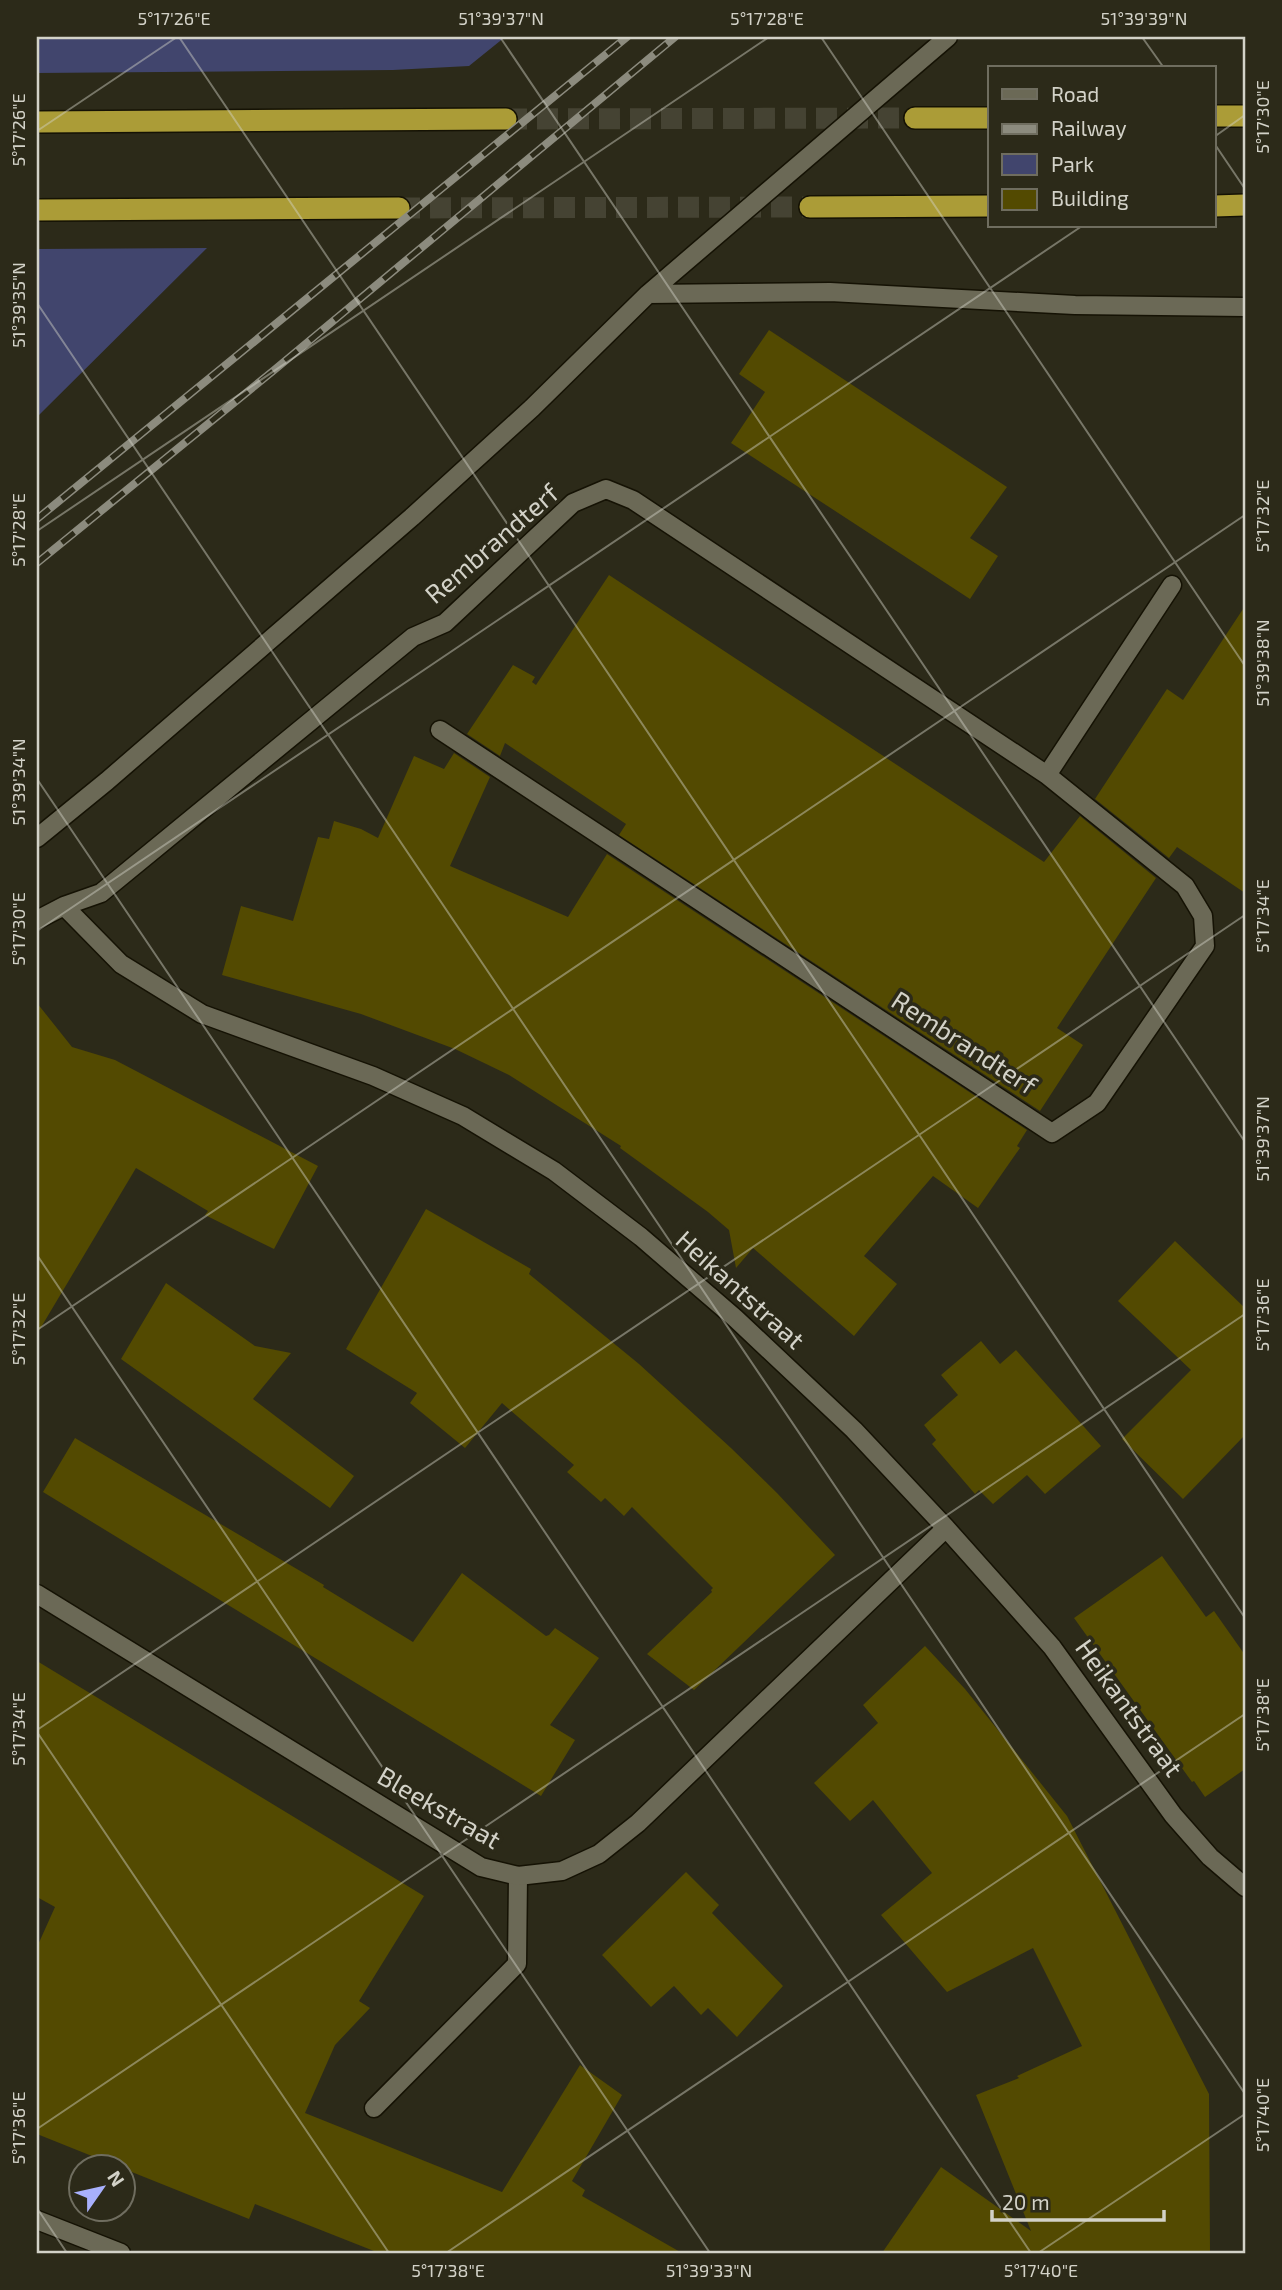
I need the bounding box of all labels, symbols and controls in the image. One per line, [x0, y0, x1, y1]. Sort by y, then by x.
text: 5°17'26"E [137, 7, 211, 29]
text: 51°39'37"N [458, 7, 544, 29]
text: 5°17'28"E [730, 7, 804, 29]
text: 51°39'39"N [1101, 7, 1187, 29]
legend [988, 66, 1216, 228]
text: 5°17'30"E [1251, 80, 1273, 154]
text: Road [1051, 81, 1099, 106]
text: 5°17'26"E [7, 93, 29, 167]
text: Railway [1051, 115, 1127, 140]
text: Park [1051, 151, 1094, 176]
text: Building [1051, 185, 1129, 210]
text: 51°39'35"N [7, 262, 29, 348]
street label: Rembrandterf [418, 476, 565, 609]
text: 5°17'32"E [1251, 480, 1273, 552]
text: 5°17'28"E [7, 493, 29, 567]
text: 51°39'38"N [1251, 619, 1273, 707]
text: 51°39'34"N [7, 738, 29, 826]
text: 5°17'34"E [1251, 879, 1273, 953]
text: 5°17'30"E [7, 892, 29, 966]
street label: Rembrandterf [887, 983, 1044, 1101]
text: 51°39'37"N [1251, 1096, 1273, 1182]
street label: Heikantstraat [670, 1223, 812, 1355]
text: 5°17'36"E [1251, 1278, 1273, 1352]
text: 5°17'32"E [7, 1293, 29, 1365]
street label: Heikantstraat [1070, 1632, 1191, 1782]
text: 5°17'38"E [1251, 1678, 1273, 1752]
text: 5°17'34"E [7, 1692, 29, 1766]
street label: Bleekstraat [373, 1759, 507, 1854]
text: 5°17'40"E [1251, 2078, 1273, 2152]
text: 5°17'36"E [7, 2091, 29, 2165]
north arrow [66, 2154, 136, 2224]
text: N [103, 2166, 130, 2190]
scale bar [992, 2178, 1163, 2222]
text: 20 m [1002, 2189, 1050, 2214]
text: 5°17'38"E [411, 2259, 485, 2281]
text: 51°39'33"N [666, 2259, 752, 2281]
text: 5°17'40"E [1004, 2259, 1078, 2281]

